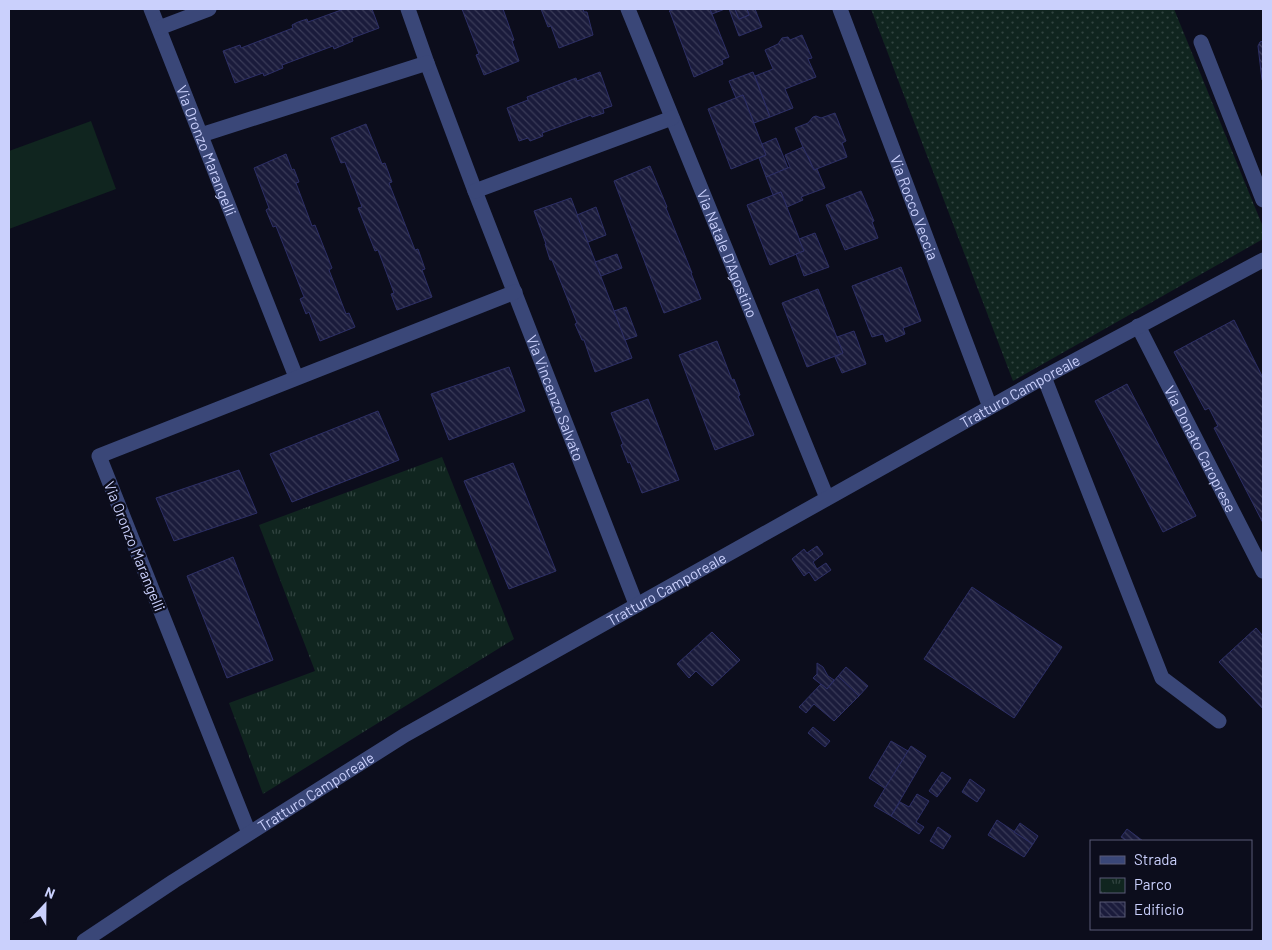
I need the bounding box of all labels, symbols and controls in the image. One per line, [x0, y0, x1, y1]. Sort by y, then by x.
street label: Via Oronzo Marangelli [173, 83, 241, 218]
street label: Via Rocco Veccia [887, 152, 943, 262]
street label: Via Natale D'Agostino [693, 187, 762, 320]
street label: Via Vincenzo Salvato [523, 332, 588, 463]
street label: Tratturo Camporeale [957, 351, 1083, 431]
street label: Via Donato Caroprese [1161, 382, 1241, 515]
street label: Via Oronzo Marangelli [101, 478, 169, 614]
street label: Tratturo Camporeale [603, 548, 729, 629]
street label: Tratturo Camporeale [254, 748, 377, 835]
legend [1090, 840, 1252, 930]
text: Strada [1134, 850, 1177, 868]
text: Parco [1134, 875, 1172, 893]
north arrow [20, 880, 70, 930]
text: N [43, 883, 58, 902]
text: Edificio [1134, 900, 1184, 918]

